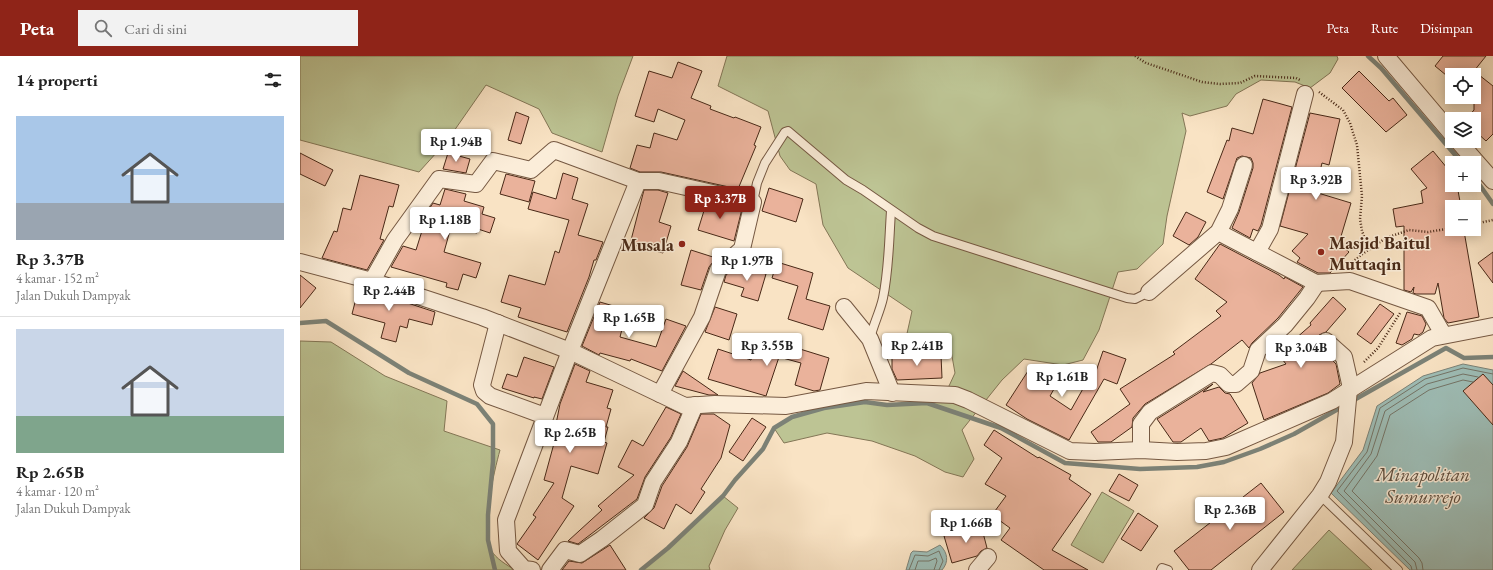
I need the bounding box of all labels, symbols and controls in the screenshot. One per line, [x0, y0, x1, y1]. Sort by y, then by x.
search box [78, 10, 358, 46]
text: Peta [20, 16, 54, 41]
icon: search [92, 17, 114, 39]
text: Cari di sini [124, 19, 187, 38]
text: Peta [1327, 19, 1349, 37]
text: Rute [1371, 19, 1398, 37]
text: Disimpan [1420, 19, 1473, 37]
map controls [1445, 68, 1481, 236]
button: locate [1445, 68, 1481, 104]
text: 14 properti [16, 69, 98, 91]
icon: filters [262, 69, 284, 91]
button: layers [1445, 112, 1481, 148]
pin: Rp 1.94B [415, 129, 497, 163]
text: Rp 1.94B [430, 133, 482, 150]
icon: home [114, 142, 186, 214]
button: + [1445, 156, 1481, 192]
pin: Rp 3.92B [1275, 167, 1357, 201]
text: Rp 3.92B [1290, 171, 1342, 188]
pin: Rp 3.37B [679, 186, 761, 220]
text: Rp 3.37B [694, 190, 746, 207]
button: − [1445, 200, 1481, 236]
pin: Rp 1.18B [404, 207, 486, 241]
text: Rp 1.18B [419, 211, 471, 228]
place label: Masjid Baitul Muttaqin [1329, 231, 1430, 275]
place label: Musala [621, 233, 674, 256]
marker: Musala [677, 239, 687, 249]
marker: Masjid Baitul Muttaqin [1316, 247, 1326, 257]
text: Rp 3.37B [16, 248, 84, 270]
pin: Rp 1.97B [706, 248, 788, 282]
text: Rp 1.97B [721, 252, 773, 269]
text: 4 kamar · 152 m² [16, 270, 99, 287]
pin: Rp 2.44B [348, 278, 430, 312]
text: Rp 2.44B [363, 282, 415, 299]
text: Jalan Dukuh Dampyak [16, 287, 131, 304]
pin: Rp 1.65B [588, 305, 670, 339]
text: Rp 1.65B [603, 309, 655, 326]
pin: Rp 3.55B [726, 333, 808, 367]
pin: Rp 2.41B [876, 333, 958, 367]
pin: Rp 3.04B [1260, 335, 1342, 369]
text: Rp 3.55B [741, 337, 793, 354]
text: Rp 2.41B [891, 337, 943, 354]
text: Rp 3.04B [1275, 339, 1327, 356]
icon: home [114, 355, 186, 427]
pin: Rp 1.61B [1021, 364, 1103, 398]
text: Rp 1.61B [1036, 368, 1088, 385]
pin: Rp 2.65B [529, 420, 611, 454]
text: Rp 2.65B [544, 424, 596, 441]
text: Rp 2.65B [16, 461, 84, 483]
water label: Minapolitan Sumurrejo [1375, 462, 1470, 509]
text: 4 kamar · 120 m² [16, 483, 99, 500]
pin: Rp 2.36B [1189, 497, 1271, 531]
text: Jalan Dukuh Dampyak [16, 500, 131, 517]
text: Rp 2.36B [1204, 501, 1256, 518]
pin: Rp 1.66B [925, 510, 1007, 544]
text: Rp 1.66B [940, 514, 992, 531]

